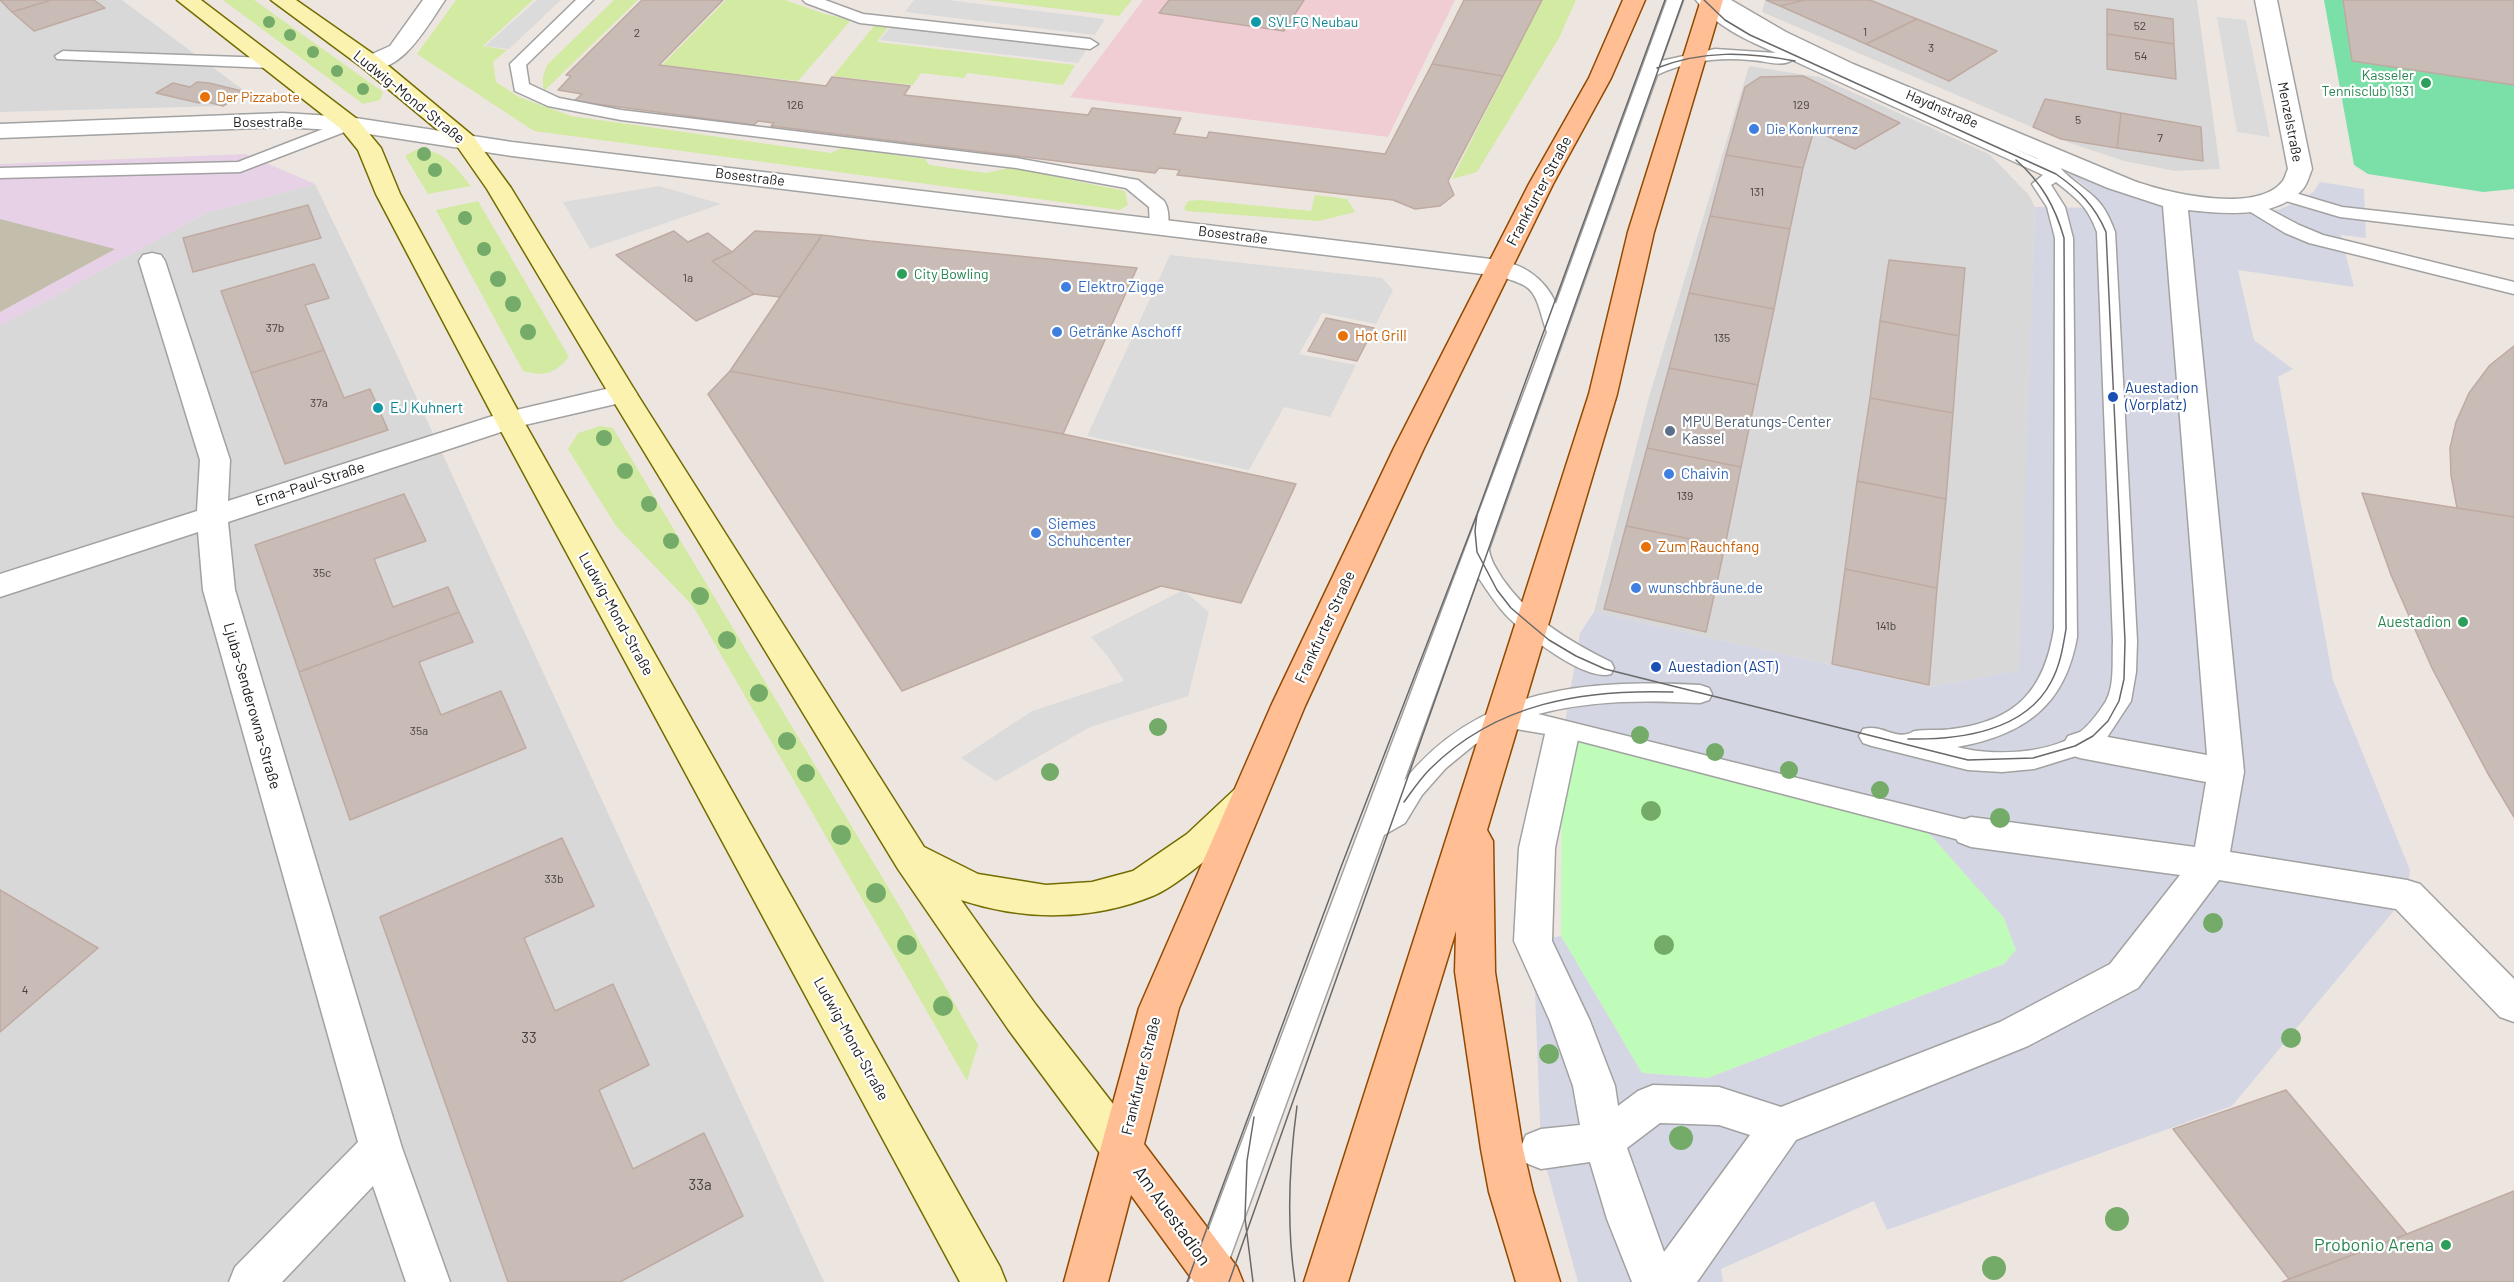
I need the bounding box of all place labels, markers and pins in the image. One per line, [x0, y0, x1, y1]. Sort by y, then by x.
place label: SVLFG Neubau [1268, 14, 1358, 30]
marker: SVLFG Neubau [1249, 15, 1263, 29]
place label: Kasseler Tennisclub 1931 [2322, 67, 2414, 100]
marker: Kasseler Tennisclub 1931 [2419, 76, 2433, 90]
place label: Der Pizzabote [217, 89, 300, 105]
marker: Der Pizzabote [198, 90, 212, 104]
place label: Die Konkurrenz [1766, 121, 1858, 137]
marker: Die Konkurrenz [1747, 122, 1761, 136]
place label: City Bowling [914, 266, 988, 282]
marker: City Bowling [895, 267, 909, 281]
place label: Elektro Zigge [1078, 278, 1164, 296]
marker: Elektro Zigge [1059, 280, 1073, 294]
place label: Getränke Aschoff [1069, 323, 1182, 341]
marker: Getränke Aschoff [1050, 325, 1064, 339]
place label: Hot Grill [1355, 327, 1407, 345]
marker: Hot Grill [1336, 329, 1350, 343]
place label: Auestadion (Vorplatz) [2125, 379, 2199, 414]
marker: Auestadion (Vorplatz) [2106, 390, 2120, 404]
place label: EJ Kuhnert [390, 399, 463, 417]
marker: EJ Kuhnert [371, 401, 385, 415]
place label: MPU Beratungs-Center Kassel [1682, 413, 1831, 448]
marker: MPU Beratungs-Center Kassel [1663, 424, 1677, 438]
place label: Chaivin [1681, 465, 1729, 483]
marker: Chaivin [1662, 467, 1676, 481]
place label: Siemes Schuhcenter [1048, 515, 1131, 550]
marker: Siemes Schuhcenter [1029, 526, 1043, 540]
place label: Zum Rauchfang [1658, 538, 1759, 556]
marker: Zum Rauchfang [1639, 540, 1653, 554]
place label: wunschbräune.de [1648, 579, 1763, 597]
marker: wunschbräune.de [1629, 581, 1643, 595]
place label: Auestadion [2377, 613, 2451, 631]
marker: Auestadion [2456, 615, 2470, 629]
place label: Auestadion (AST) [1668, 658, 1778, 676]
marker: Auestadion (AST) [1649, 660, 1663, 674]
place label: Probonio Arena [2314, 1234, 2434, 1256]
marker: Probonio Arena [2439, 1238, 2453, 1252]

